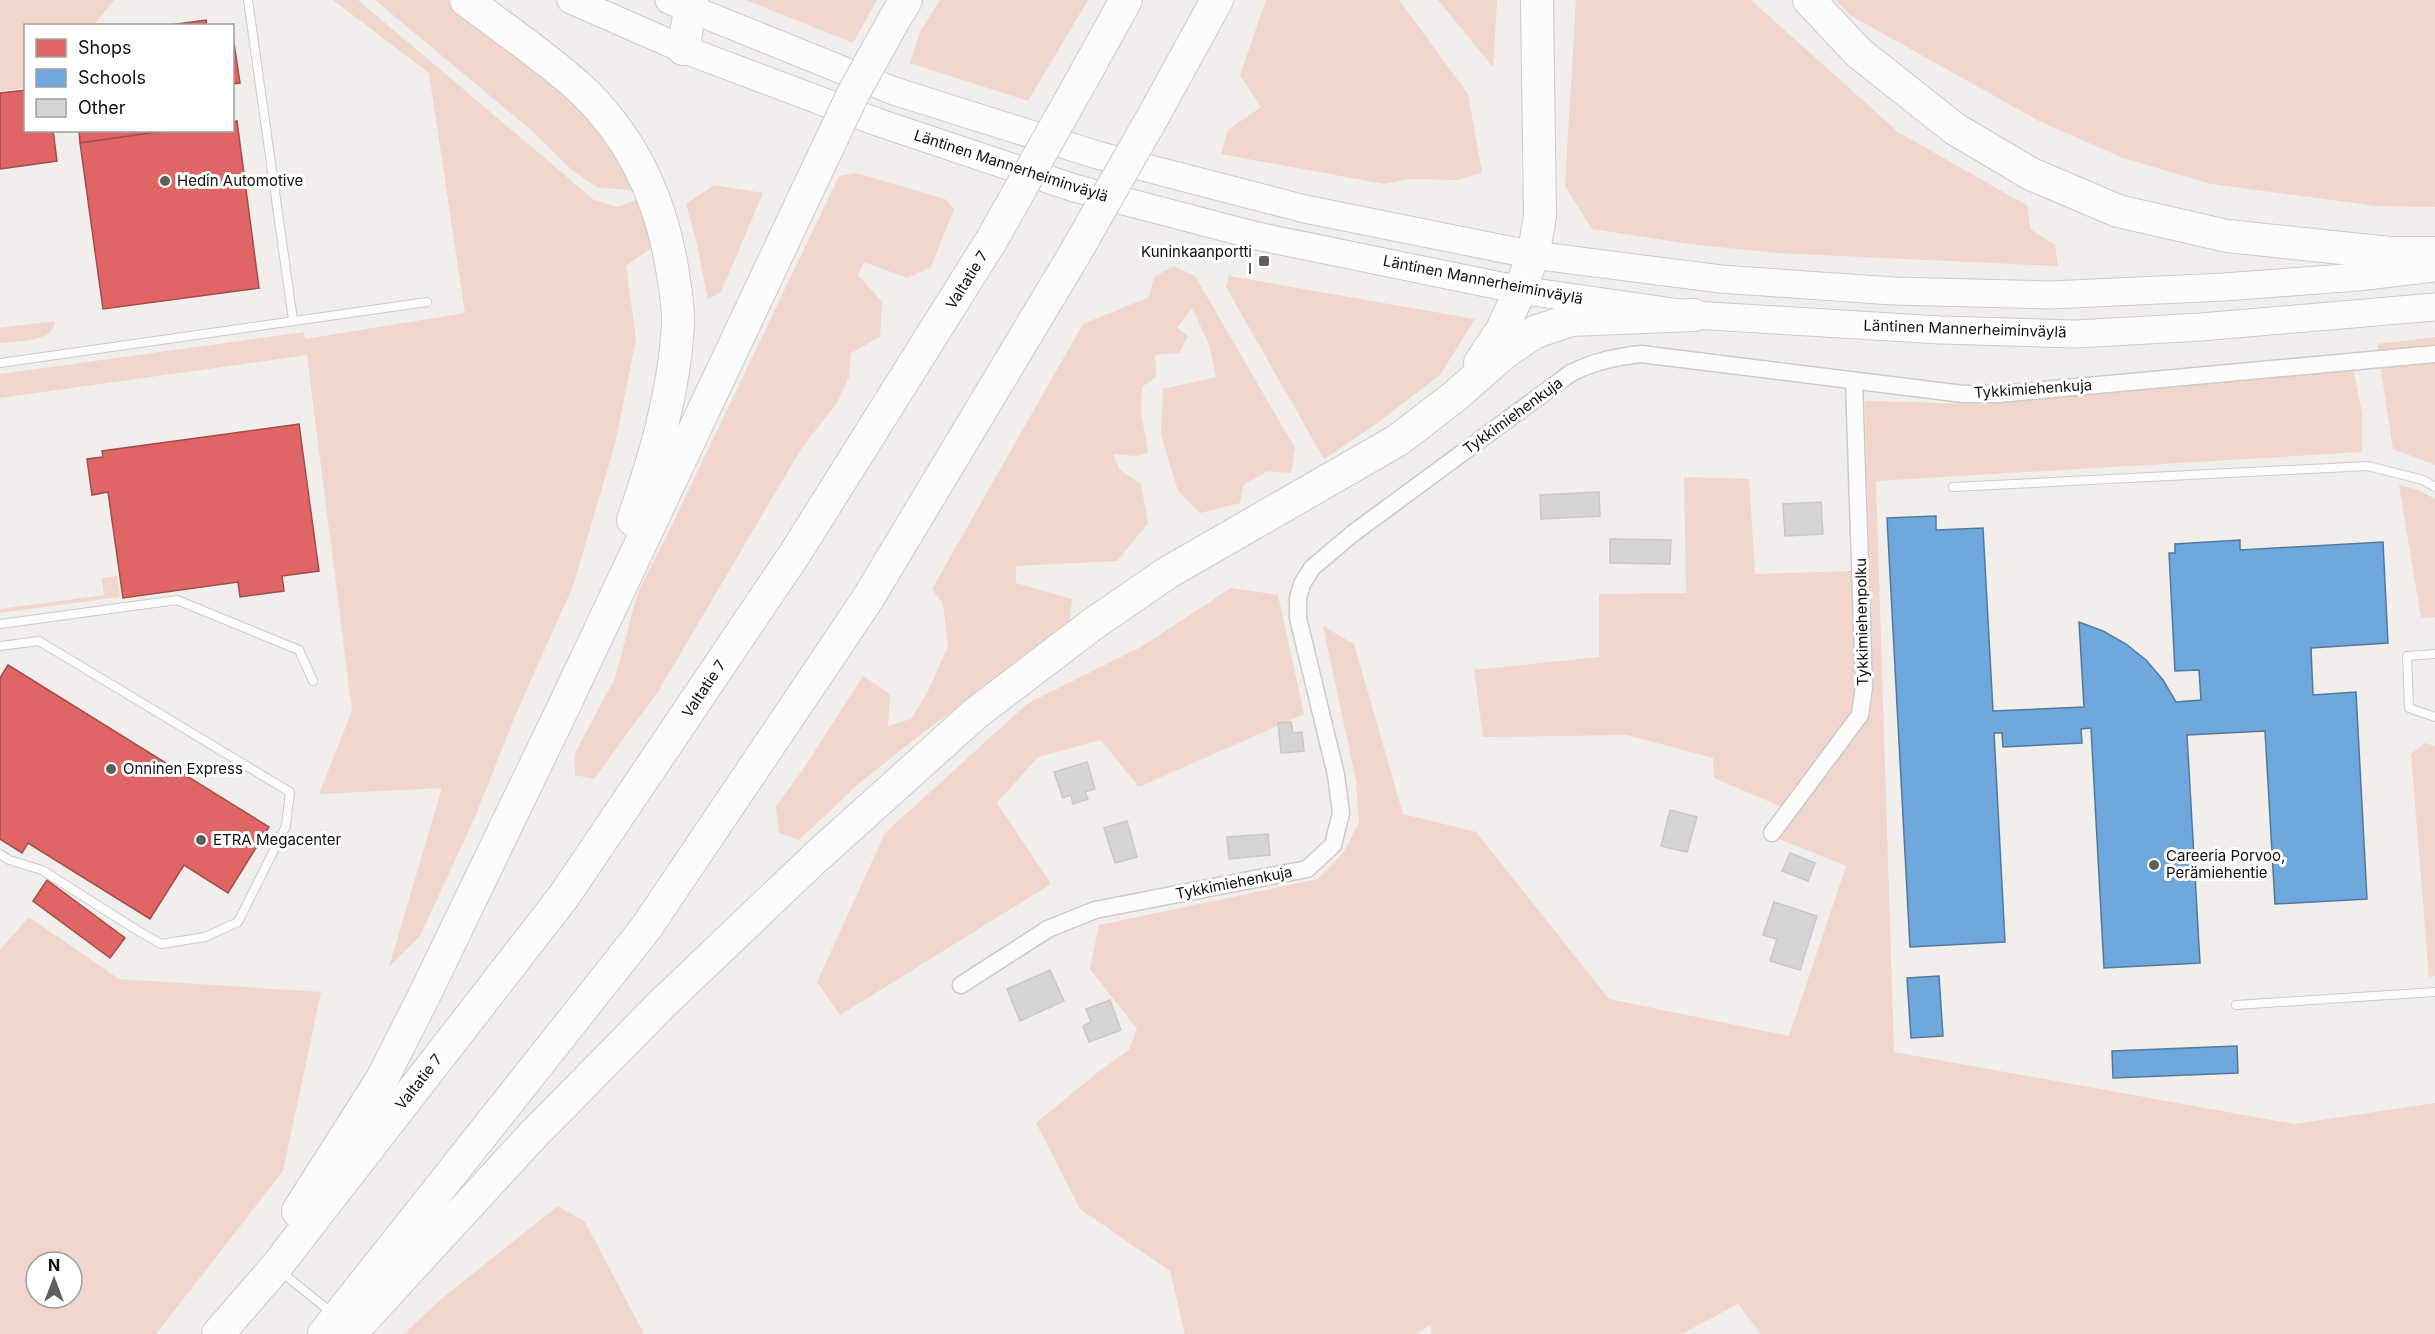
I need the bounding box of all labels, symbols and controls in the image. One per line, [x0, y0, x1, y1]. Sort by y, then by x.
legend [24, 24, 234, 132]
text: Shops [78, 37, 132, 58]
text: Schools [78, 67, 146, 88]
text: Other [78, 97, 126, 118]
street label: Läntinen Mannerheiminväylä [912, 125, 1111, 206]
place label: Hedin Automotive [177, 171, 303, 190]
marker: Hedin Automotive [158, 174, 172, 188]
place label: Kuninkaanportti I [1141, 242, 1252, 278]
street label: Valtatie 7 [941, 247, 992, 312]
street label: Läntinen Mannerheiminväylä [1382, 251, 1585, 308]
marker: Kuninkaanportti I [1257, 254, 1271, 268]
street label: Läntinen Mannerheiminväylä [1863, 315, 2067, 342]
street label: Tykkimiehenkuja [1459, 373, 1566, 458]
street label: Tykkimiehenkuja [1973, 375, 2093, 402]
street label: Tykkimiehenpolku [1851, 558, 1872, 686]
street label: Valtatie 7 [677, 656, 730, 721]
place label: Onninen Express [123, 759, 243, 778]
marker: Onninen Express [104, 762, 118, 776]
place label: ETRA Megacenter [213, 830, 342, 849]
marker: ETRA Megacenter [194, 833, 208, 847]
place label: Careeria Porvoo, Perämiehentie [2166, 846, 2285, 882]
marker: Careeria Porvoo, Perämiehentie [2147, 858, 2161, 872]
street label: Tykkimiehenkuja [1174, 862, 1294, 903]
street label: Valtatie 7 [391, 1050, 446, 1113]
north arrow [24, 1250, 84, 1310]
text: N [48, 1255, 60, 1275]

